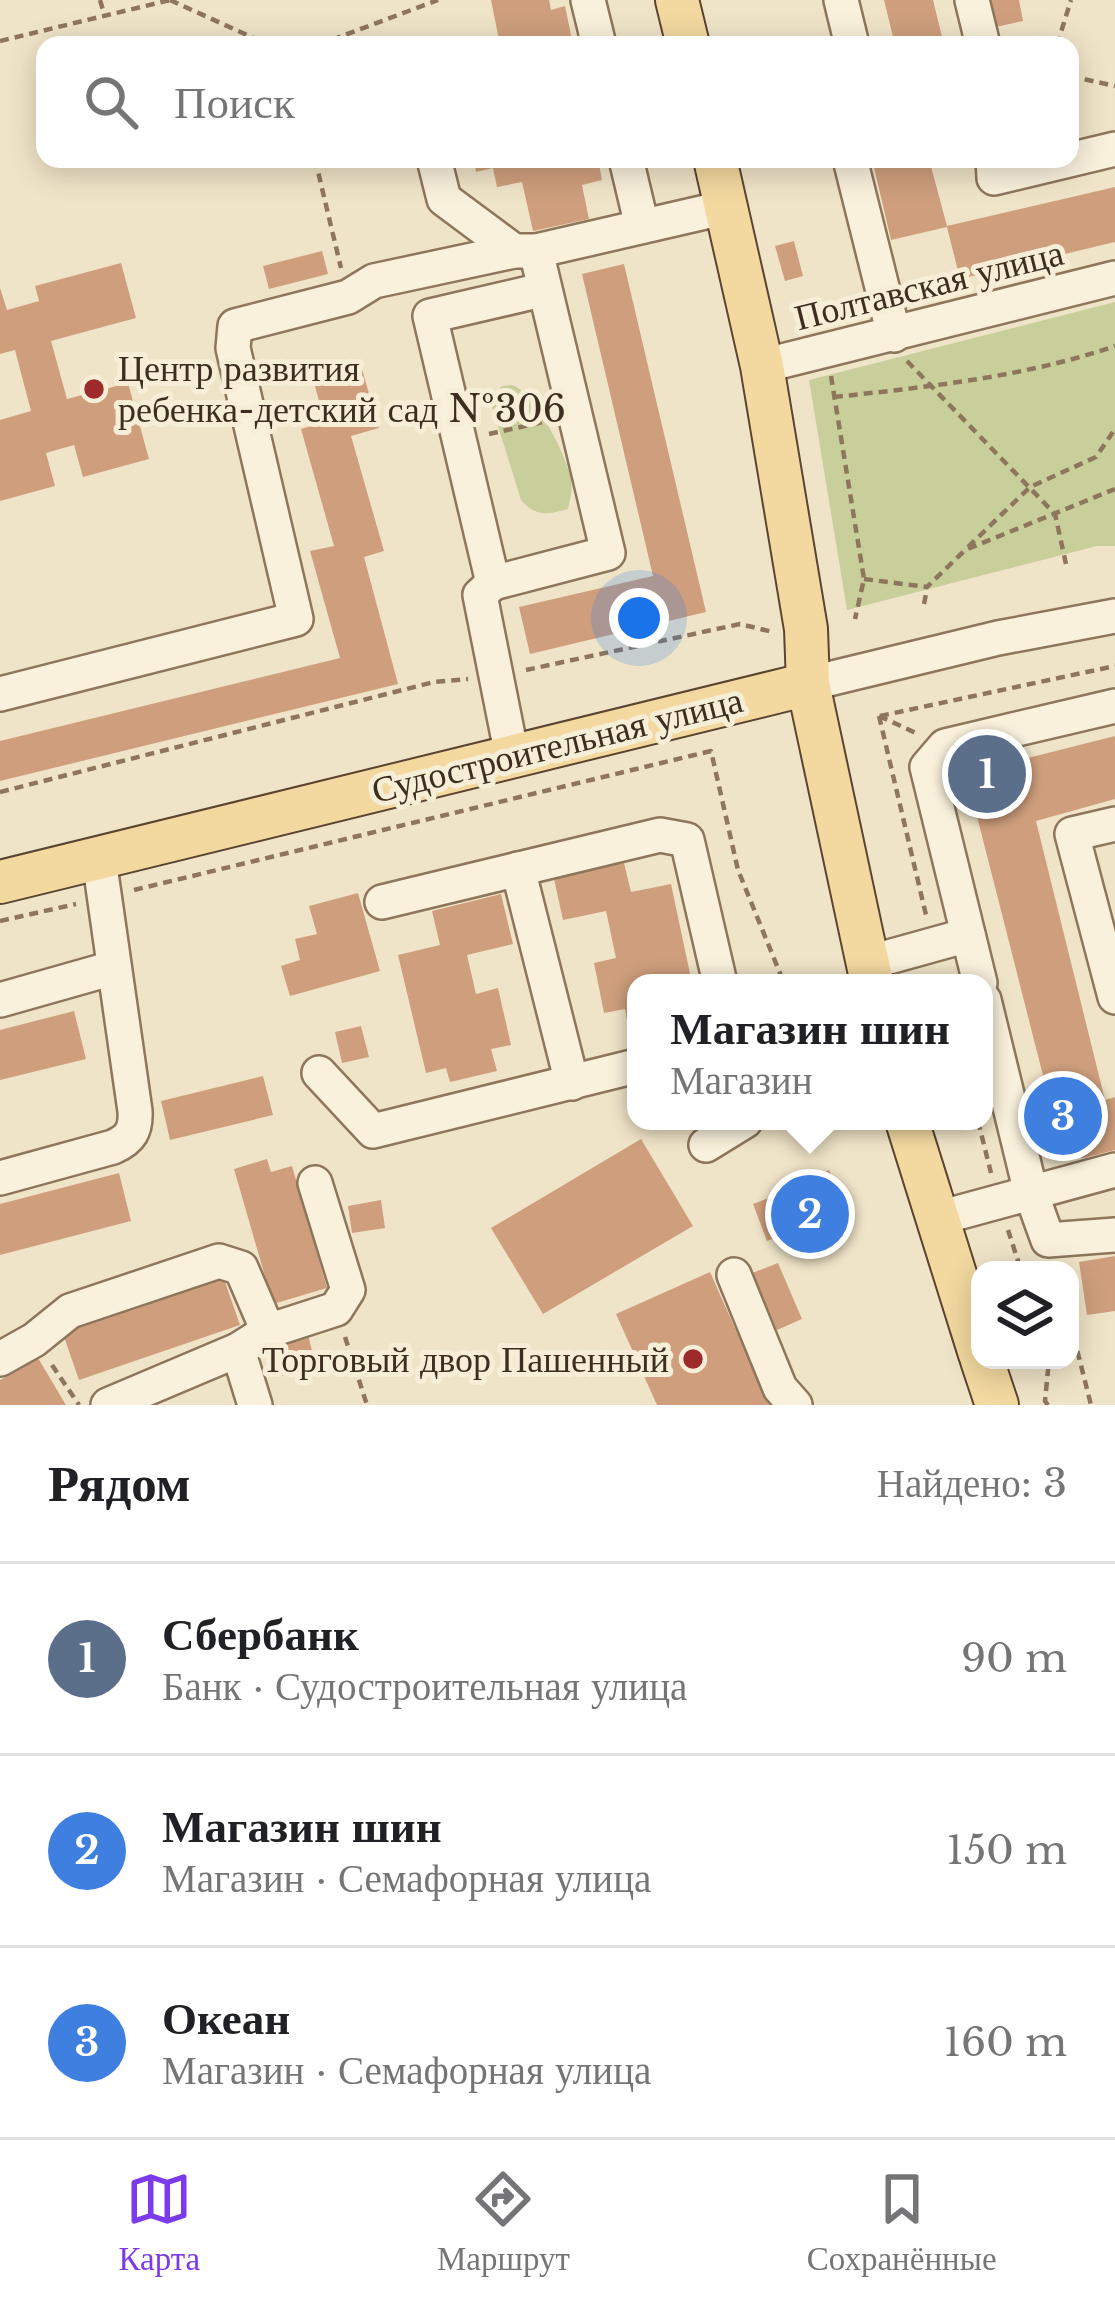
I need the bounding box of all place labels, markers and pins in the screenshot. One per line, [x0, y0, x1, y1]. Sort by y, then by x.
place label: Центр развития ребенка-детский сад №306 [118, 346, 566, 432]
marker: Центр развития ребенка-детский сад №306 [81, 376, 107, 402]
pin: 1 [948, 729, 1026, 819]
pin: 3 [1024, 1071, 1102, 1161]
pin: 2 [771, 1169, 849, 1259]
place label: Торговый двор Пашенный [262, 1337, 669, 1382]
marker: Торговый двор Пашенный [680, 1346, 706, 1372]

